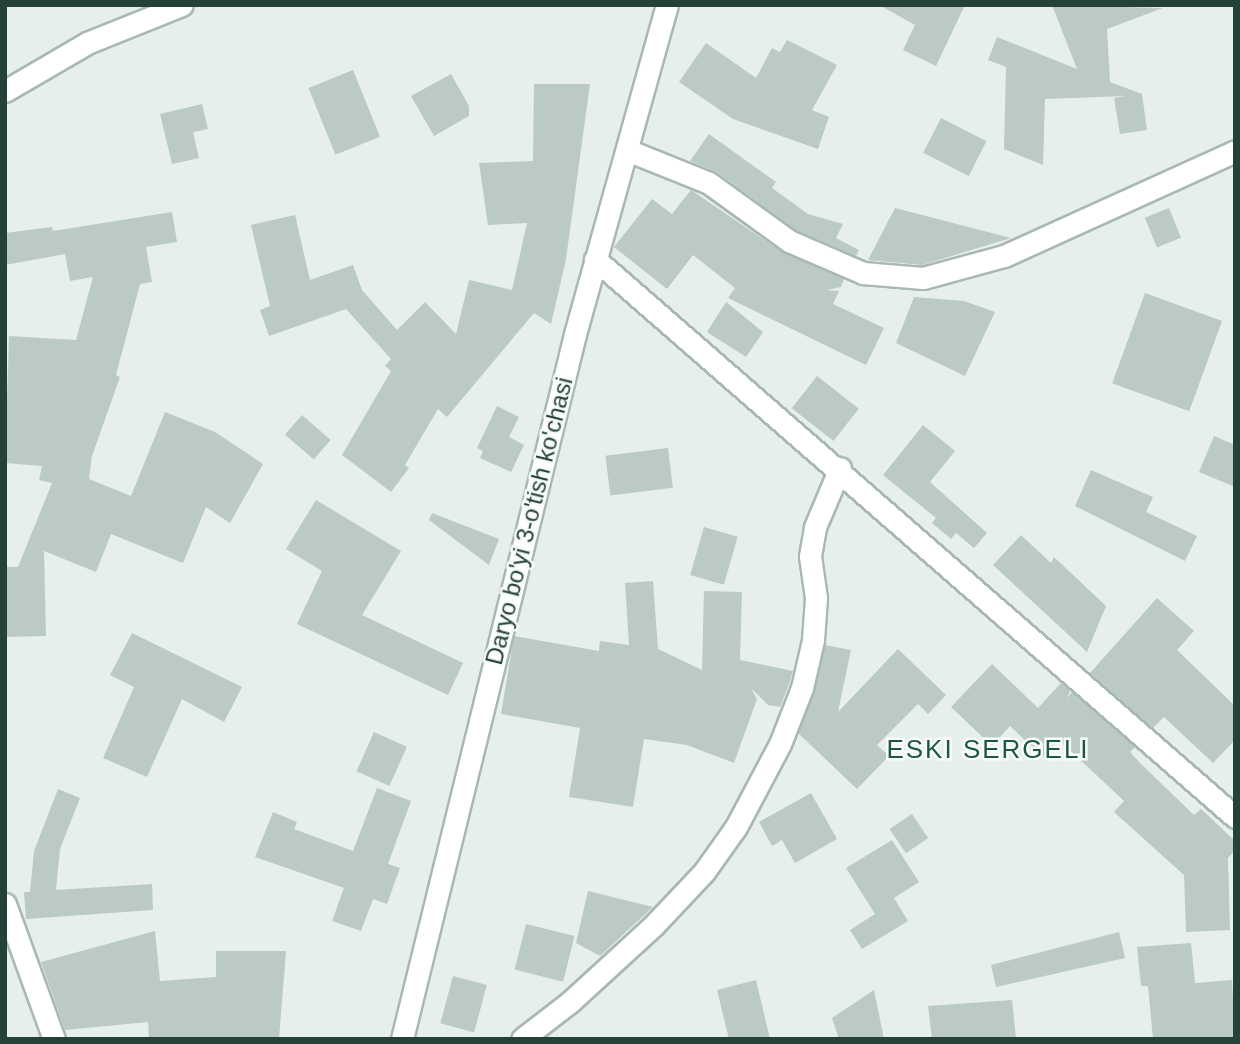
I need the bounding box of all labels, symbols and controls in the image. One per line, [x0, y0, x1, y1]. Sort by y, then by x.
street label: Daryo bo'yi 3-o'tish ko'chasi [479, 374, 579, 668]
district label: ESKI SERGELI [888, 734, 1088, 766]

